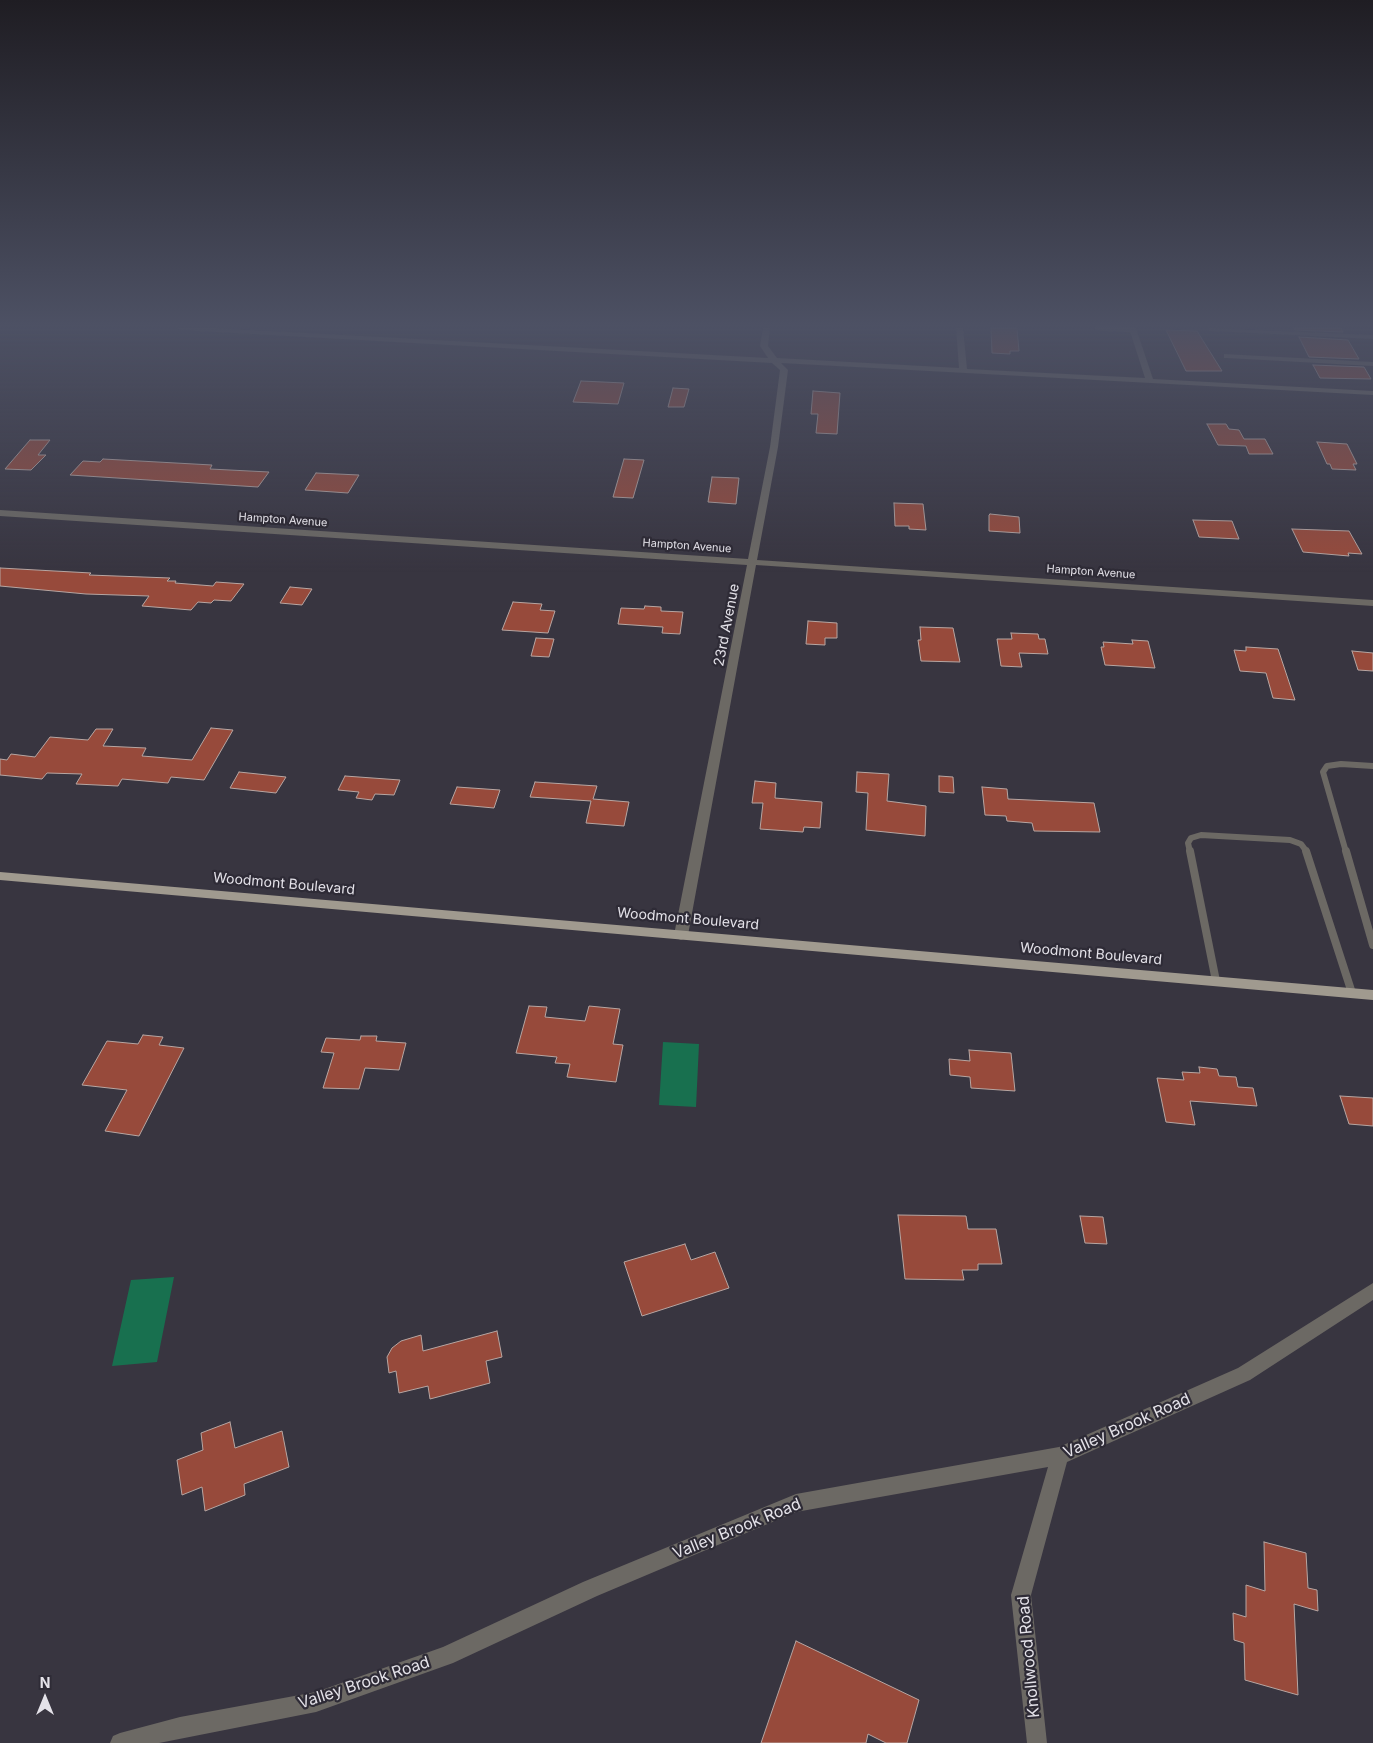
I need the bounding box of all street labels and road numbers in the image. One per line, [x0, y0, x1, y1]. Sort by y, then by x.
street label: Hampton Avenue [238, 510, 328, 530]
street label: Hampton Avenue [642, 536, 732, 556]
street label: Hampton Avenue [1046, 562, 1136, 582]
street label: 23rd Avenue [711, 582, 743, 668]
street label: Woodmont Boulevard [212, 869, 356, 899]
street label: Woodmont Boulevard [616, 904, 760, 934]
street label: Woodmont Boulevard [1019, 939, 1163, 969]
street label: Valley Brook Road [1061, 1389, 1193, 1463]
street label: Valley Brook Road [670, 1494, 804, 1564]
street label: Knollwood Road [1014, 1595, 1044, 1719]
street label: Valley Brook Road [296, 1653, 432, 1713]

